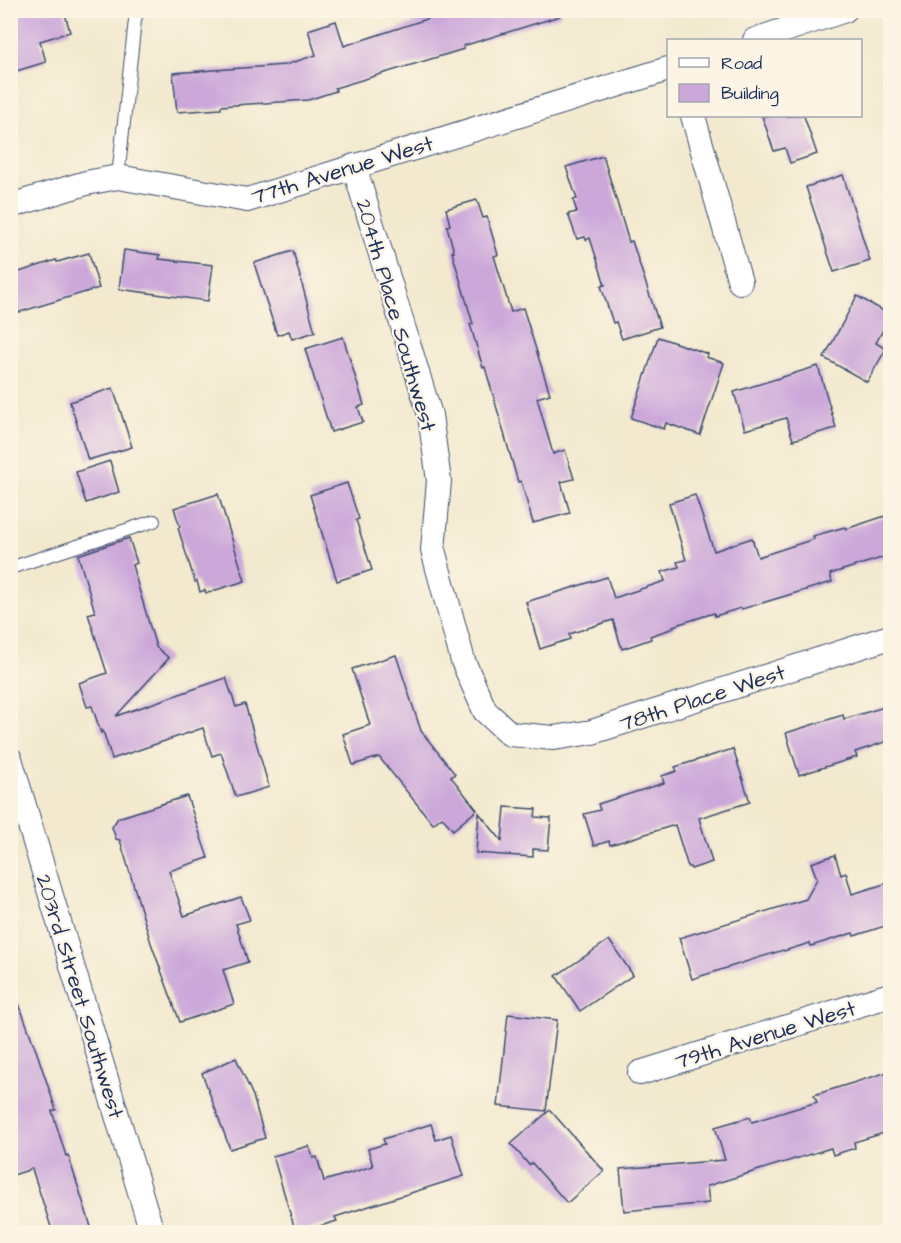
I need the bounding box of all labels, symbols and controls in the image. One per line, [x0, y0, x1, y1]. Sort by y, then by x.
legend [667, 39, 862, 117]
text: Road [721, 51, 762, 76]
text: Building [721, 81, 779, 107]
street label: 77th Avenue West [248, 128, 437, 213]
street label: 204th Place Southwest [348, 196, 444, 435]
street label: 78th Place West [616, 657, 789, 740]
street label: 203rd Street Southwest [28, 871, 132, 1122]
street label: 79th Avenue West [671, 993, 860, 1078]

